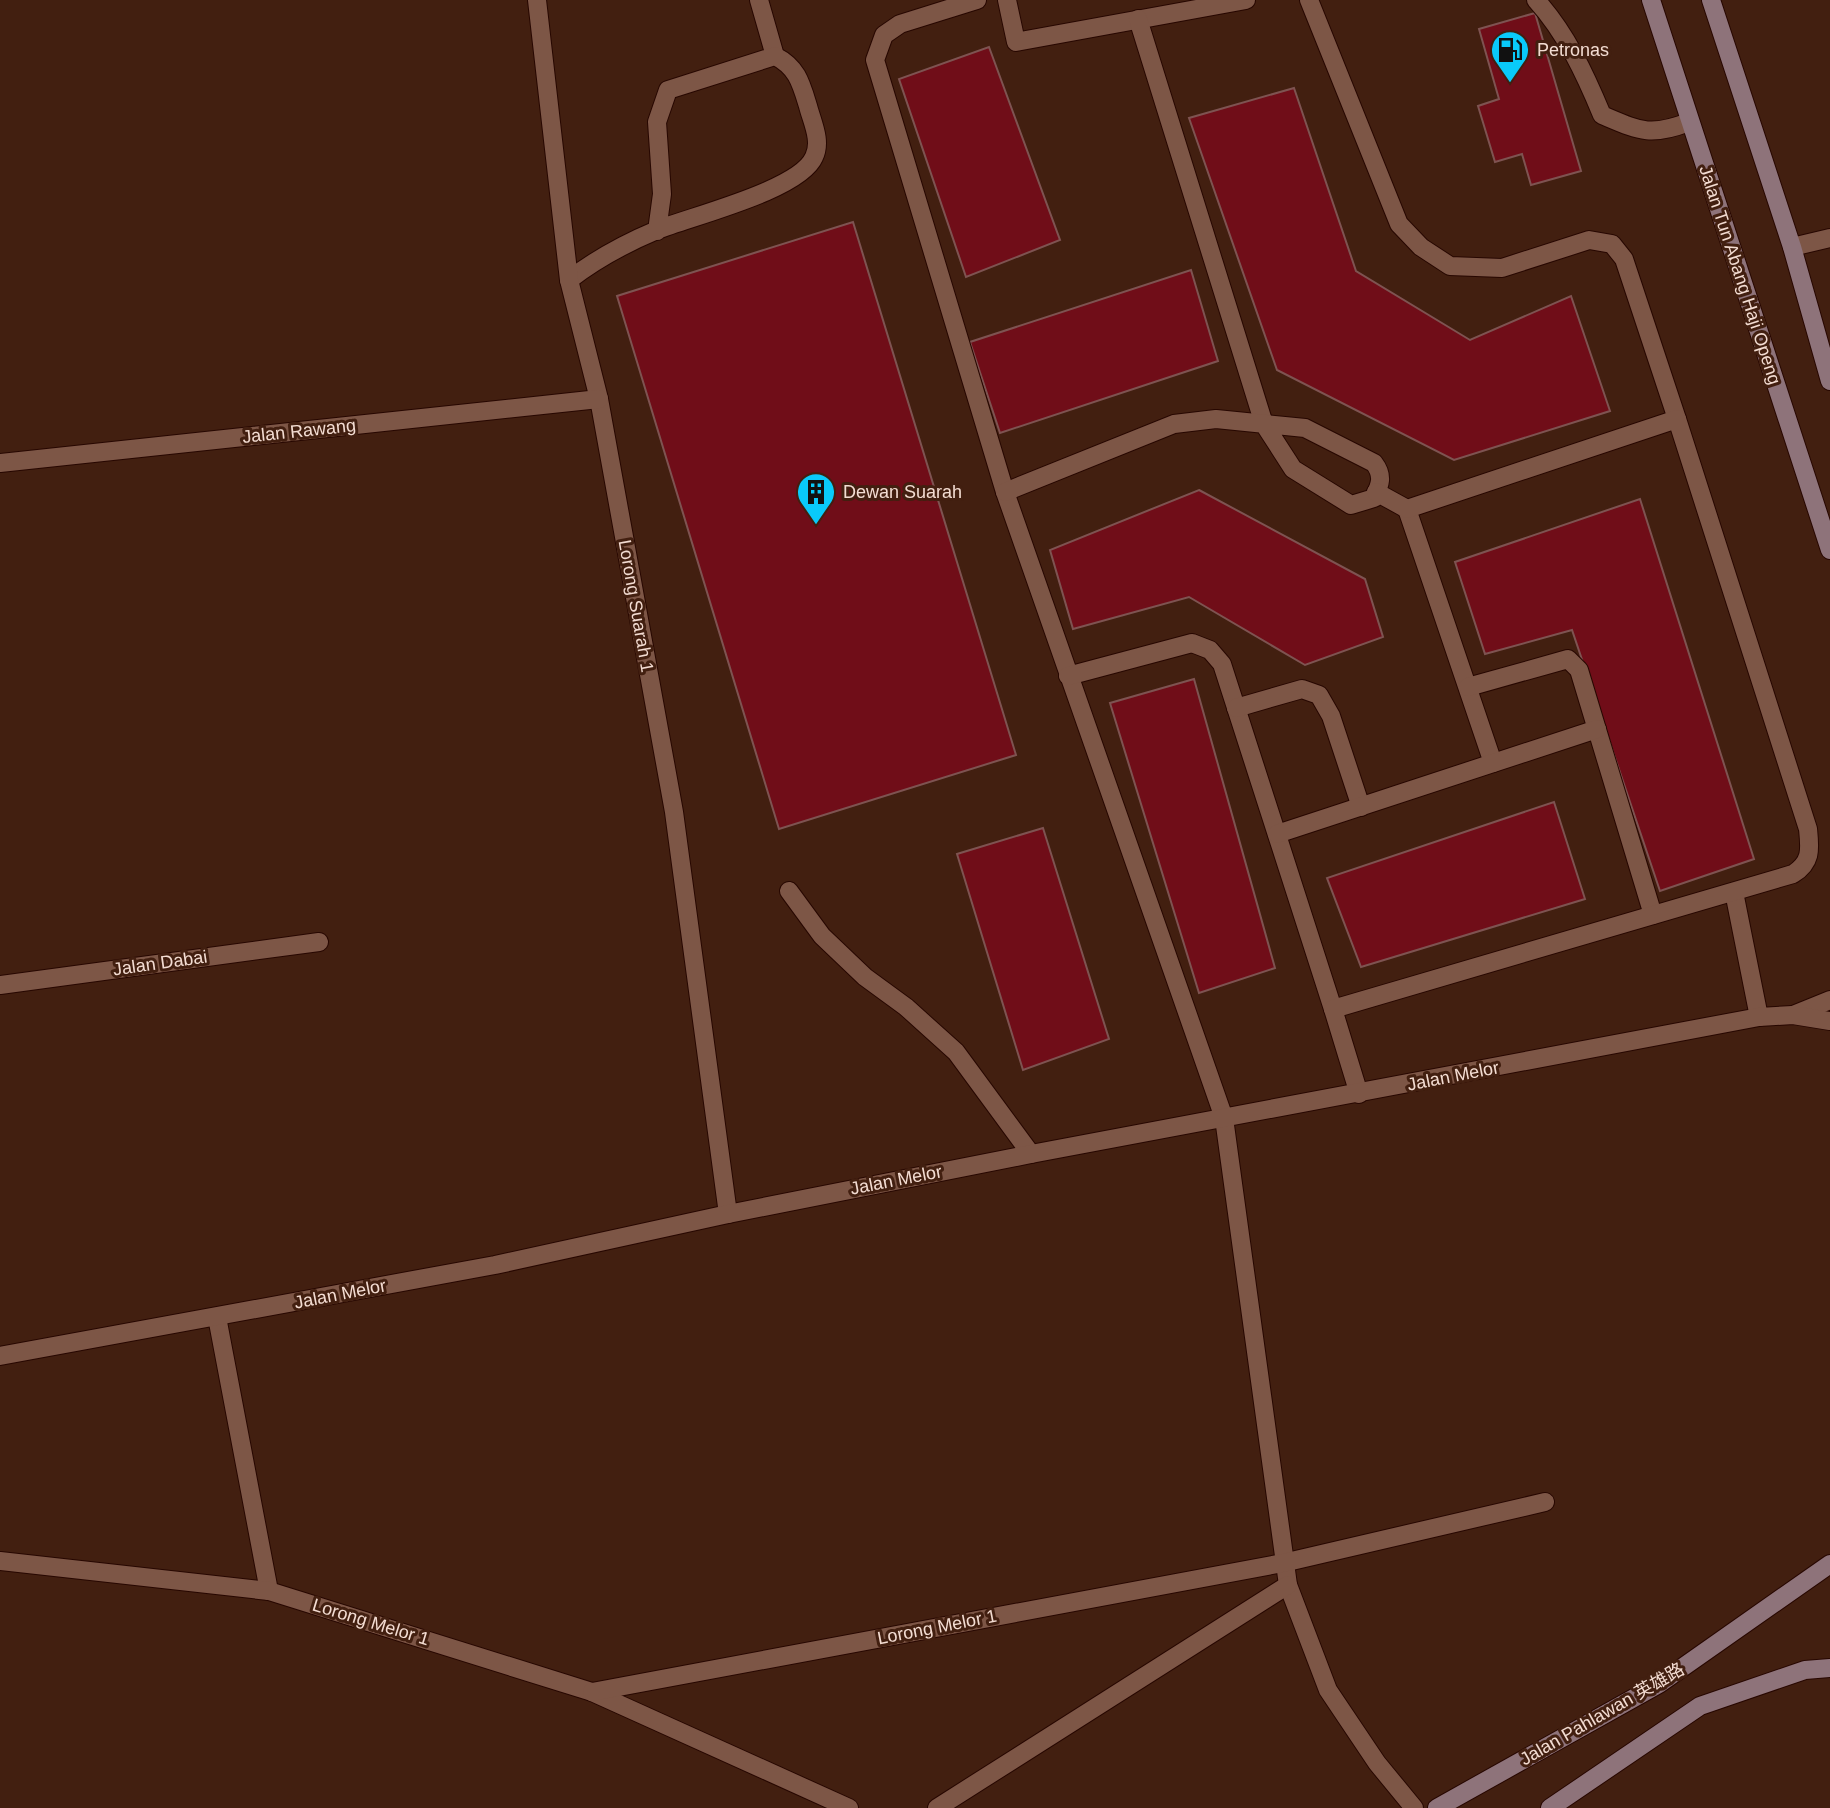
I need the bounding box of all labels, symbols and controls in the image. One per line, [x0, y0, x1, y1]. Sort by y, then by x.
fuel station icon: Petronas [1489, 29, 1531, 84]
place label: Petronas [1537, 40, 1609, 60]
street label: Jalan Tun Abang Haji Openg [1695, 163, 1785, 387]
street label: Jalan Rawang [241, 415, 357, 447]
building icon: Dewan Suarah [795, 471, 837, 526]
place label: Dewan Suarah [843, 482, 962, 502]
street label: Lorong Suarah 1 [615, 538, 657, 674]
street label: Jalan Dabai [112, 946, 208, 980]
street label: Jalan Melor [1405, 1057, 1501, 1095]
street label: Jalan Melor [848, 1161, 944, 1199]
street label: Jalan Melor [292, 1275, 388, 1313]
street label: Lorong Melor 1 [310, 1595, 432, 1649]
street label: Lorong Melor 1 [876, 1606, 998, 1648]
street label: Jalan Pahlawan 英雄路 [1516, 1659, 1688, 1769]

